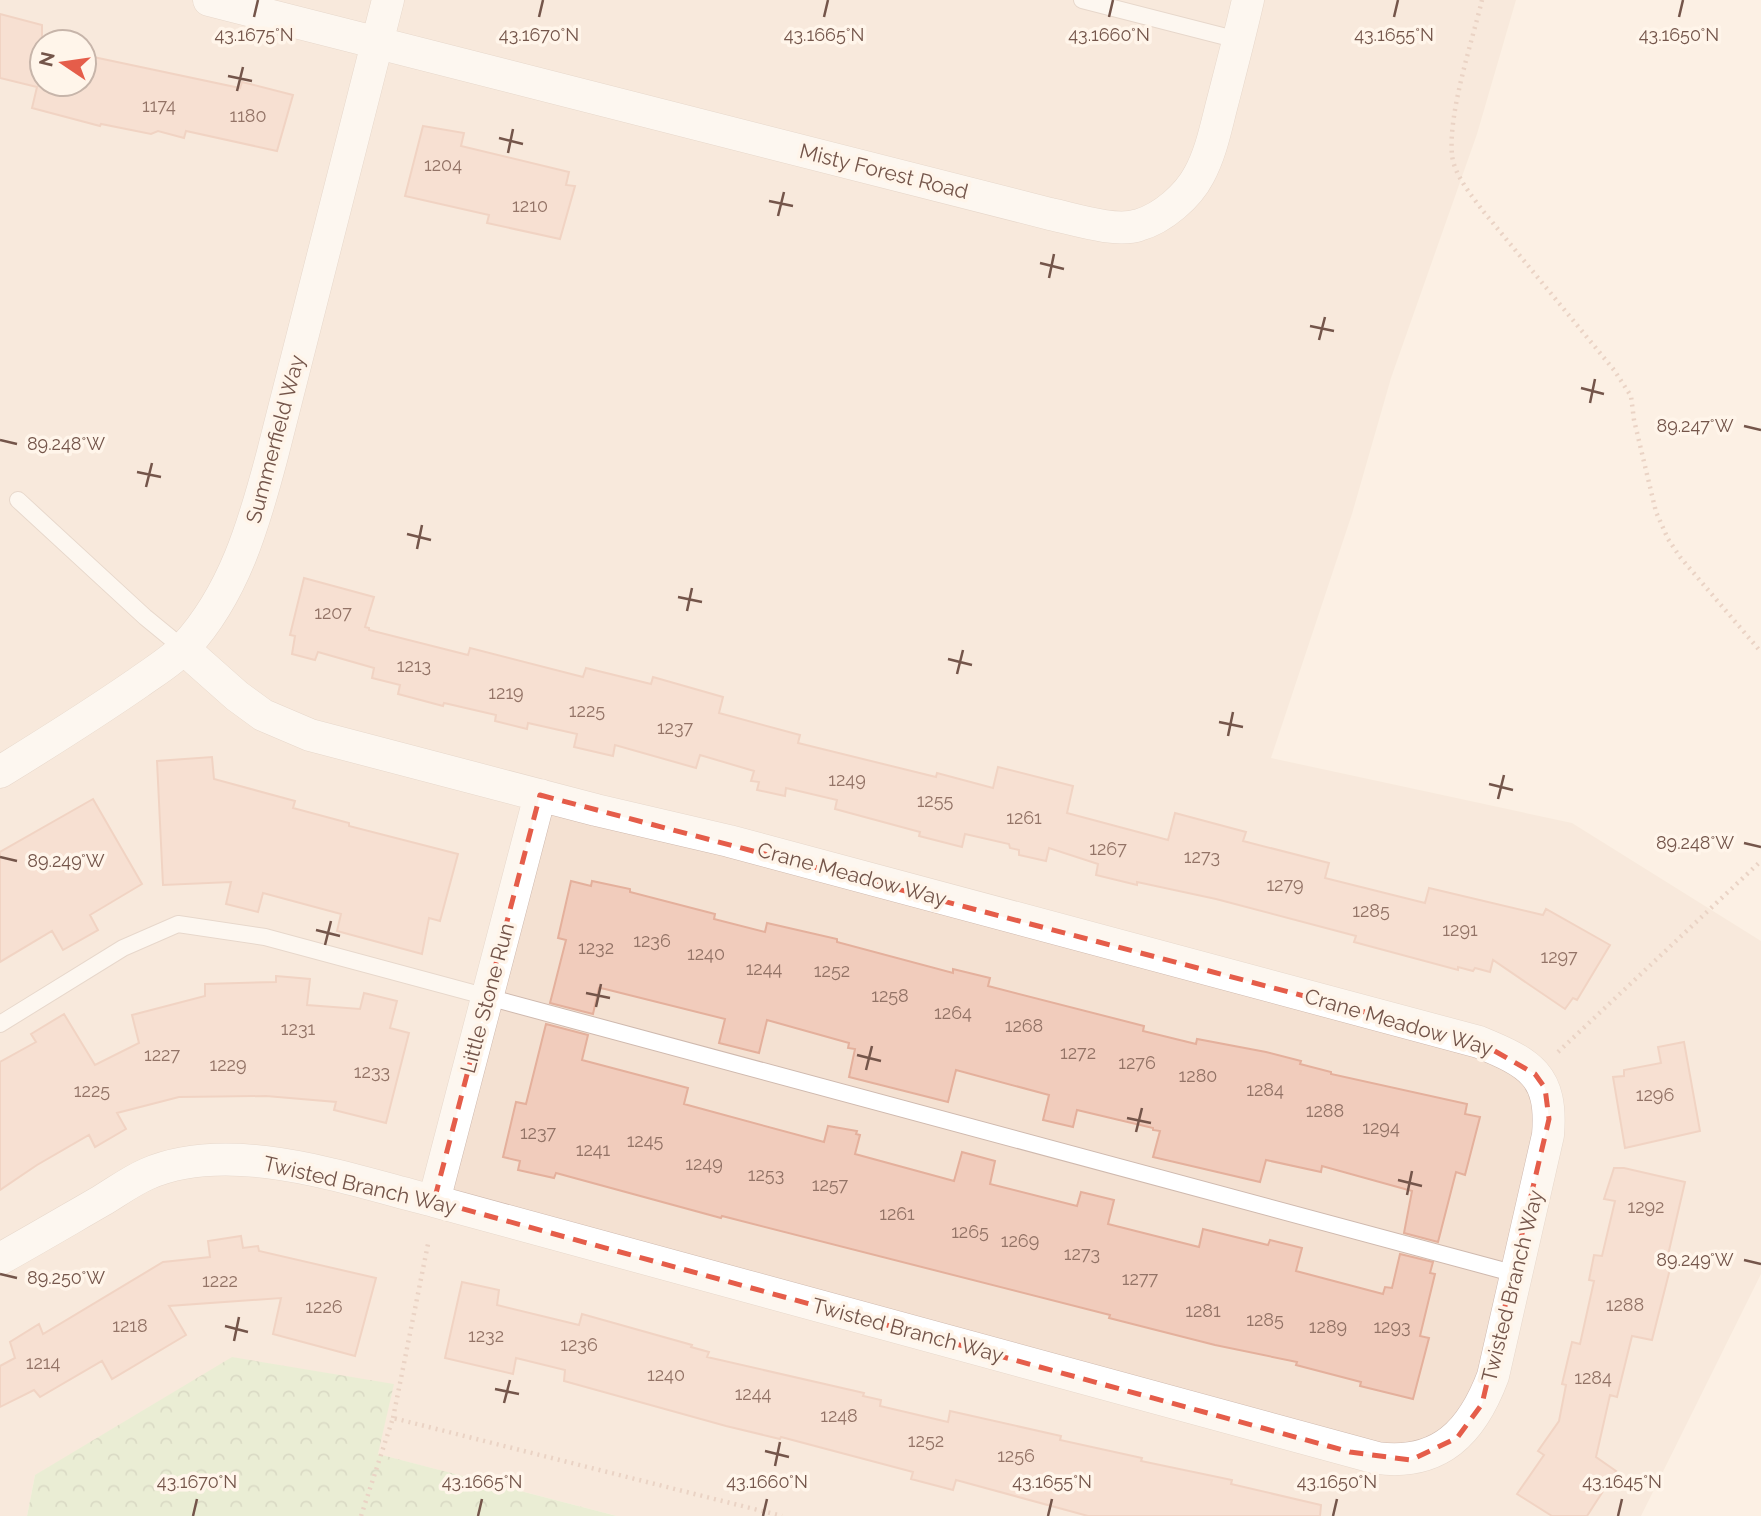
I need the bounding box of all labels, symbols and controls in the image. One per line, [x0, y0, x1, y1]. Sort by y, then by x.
text: 43.1675°N [214, 24, 294, 45]
text: 43.1670°N [499, 24, 579, 45]
text: 43.1665°N [784, 24, 864, 45]
text: 43.1660°N [1068, 24, 1150, 45]
text: 43.1655°N [1354, 24, 1434, 45]
text: 43.1650°N [1639, 24, 1719, 45]
north arrow [28, 28, 98, 98]
text: N [34, 50, 59, 69]
house number: 1174 [142, 95, 176, 116]
house number: 1180 [229, 105, 267, 126]
street label: Misty Forest Road [797, 138, 971, 204]
house number: 1204 [424, 154, 462, 175]
house number: 1210 [512, 195, 548, 216]
street label: Summerfield Way [241, 352, 309, 526]
text: 89.247°W [1657, 415, 1734, 436]
text: 89.248°W [27, 433, 105, 454]
house number: 1207 [314, 602, 352, 623]
house number: 1213 [397, 655, 431, 676]
house number: 1219 [488, 682, 524, 703]
house number: 1225 [569, 700, 605, 721]
house number: 1237 [657, 717, 693, 738]
house number: 1249 [828, 769, 866, 790]
house number: 1255 [917, 790, 954, 811]
house number: 1261 [1006, 807, 1042, 828]
text: 89.248°W [1656, 832, 1734, 853]
street label: Crane Meadow Way [755, 837, 949, 911]
house number: 1267 [1089, 838, 1127, 859]
house number: 1273 [1184, 846, 1220, 867]
text: 89.249°W [27, 850, 105, 871]
house number: 1279 [1266, 874, 1304, 895]
house number: 1285 [1352, 900, 1390, 921]
house number: 1291 [1442, 919, 1478, 940]
street label: Little Stone Run [455, 920, 519, 1076]
house number: 1236 [633, 930, 671, 951]
house number: 1232 [578, 937, 614, 958]
house number: 1240 [687, 943, 725, 964]
house number: 1297 [1540, 946, 1578, 967]
house number: 1244 [746, 958, 783, 979]
house number: 1252 [814, 960, 850, 981]
street label: Crane Meadow Way [1302, 983, 1496, 1061]
house number: 1258 [871, 985, 909, 1006]
house number: 1264 [934, 1002, 972, 1023]
house number: 1268 [1005, 1015, 1043, 1036]
house number: 1231 [281, 1018, 315, 1039]
house number: 1272 [1060, 1042, 1096, 1063]
house number: 1227 [144, 1044, 180, 1065]
house number: 1276 [1118, 1052, 1156, 1073]
house number: 1229 [209, 1054, 247, 1075]
house number: 1233 [354, 1061, 390, 1082]
house number: 1280 [1179, 1065, 1217, 1086]
house number: 1284 [1246, 1079, 1284, 1100]
house number: 1225 [74, 1080, 110, 1101]
house number: 1296 [1636, 1084, 1674, 1105]
house number: 1288 [1306, 1100, 1344, 1121]
house number: 1294 [1362, 1117, 1400, 1138]
house number: 1237 [520, 1122, 556, 1143]
house number: 1245 [627, 1130, 664, 1151]
house number: 1241 [576, 1139, 611, 1160]
street label: Twisted Branch Way [261, 1151, 459, 1219]
house number: 1249 [685, 1153, 723, 1174]
house number: 1253 [748, 1164, 784, 1185]
house number: 1257 [812, 1174, 849, 1195]
street label: Twisted Branch Way [1476, 1187, 1548, 1385]
house number: 1292 [1627, 1196, 1665, 1217]
house number: 1261 [879, 1203, 915, 1224]
house number: 1265 [951, 1221, 989, 1242]
house number: 1269 [1001, 1230, 1039, 1251]
house number: 1273 [1064, 1243, 1100, 1264]
text: 89.249°W [1656, 1249, 1734, 1270]
text: 89.250°W [27, 1267, 105, 1288]
house number: 1277 [1122, 1268, 1159, 1289]
house number: 1222 [202, 1270, 238, 1291]
street label: Twisted Branch Way [809, 1292, 1007, 1368]
house number: 1288 [1606, 1294, 1644, 1315]
house number: 1226 [305, 1296, 343, 1317]
house number: 1281 [1185, 1300, 1221, 1321]
house number: 1285 [1246, 1309, 1284, 1330]
house number: 1218 [112, 1315, 148, 1336]
house number: 1289 [1309, 1316, 1347, 1337]
house number: 1293 [1373, 1316, 1411, 1337]
house number: 1232 [468, 1325, 504, 1346]
house number: 1236 [560, 1334, 598, 1355]
house number: 1214 [26, 1352, 60, 1373]
house number: 1240 [647, 1364, 685, 1385]
house number: 1284 [1574, 1367, 1612, 1388]
house number: 1244 [735, 1383, 772, 1404]
house number: 1248 [820, 1405, 858, 1426]
house number: 1252 [908, 1430, 944, 1451]
house number: 1256 [997, 1445, 1035, 1466]
text: 43.1670°N [157, 1471, 237, 1492]
text: 43.1665°N [442, 1471, 522, 1492]
text: 43.1660°N [726, 1471, 808, 1492]
text: 43.1655°N [1012, 1471, 1092, 1492]
text: 43.1650°N [1297, 1471, 1377, 1492]
text: 43.1645°N [1582, 1471, 1662, 1492]

